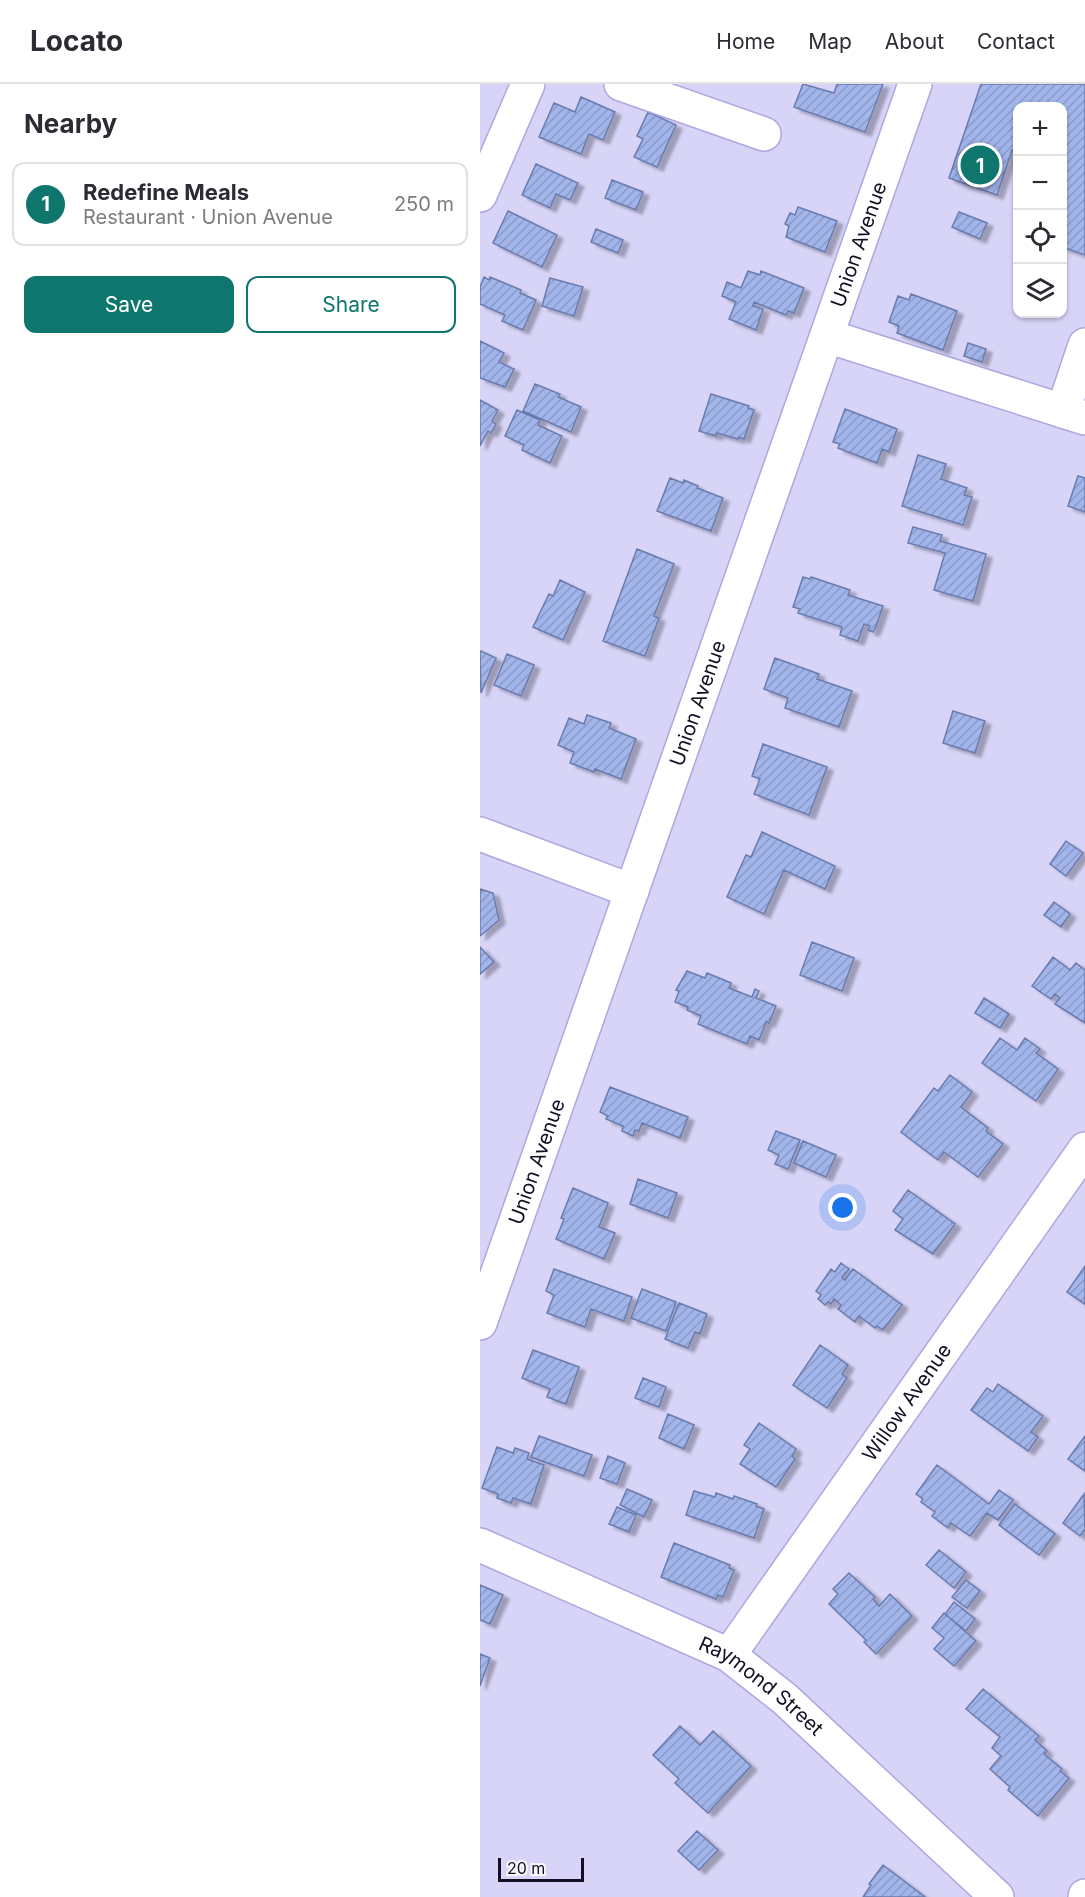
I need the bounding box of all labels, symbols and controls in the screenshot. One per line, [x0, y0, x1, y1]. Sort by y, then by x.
text: Locato [30, 24, 123, 58]
text: Home [716, 29, 775, 54]
text: Map [808, 29, 852, 54]
text: About [885, 29, 944, 54]
text: Contact [977, 29, 1055, 54]
map controls [1013, 102, 1067, 318]
button: + [1013, 102, 1067, 156]
text: Nearby [24, 108, 117, 139]
pin: 1 [960, 142, 1000, 188]
button: − [1013, 156, 1067, 210]
text: Redefine Meals [83, 179, 249, 205]
street label: Union Avenue [826, 179, 892, 310]
text: 1 [41, 192, 50, 216]
text: 250 m [394, 192, 454, 216]
text: Restaurant · Union Avenue [83, 205, 333, 229]
button: locate [1013, 210, 1067, 264]
button: layers [1013, 264, 1067, 318]
button: Save [24, 276, 234, 333]
button: Share [246, 276, 456, 333]
street label: Union Avenue [665, 637, 731, 769]
street label: Union Avenue [504, 1096, 570, 1228]
your location [828, 1193, 857, 1222]
street label: Willow Avenue [857, 1339, 956, 1466]
street label: Raymond Street [695, 1631, 829, 1741]
scale bar [498, 1855, 584, 1882]
text: 20 m [507, 1858, 545, 1878]

